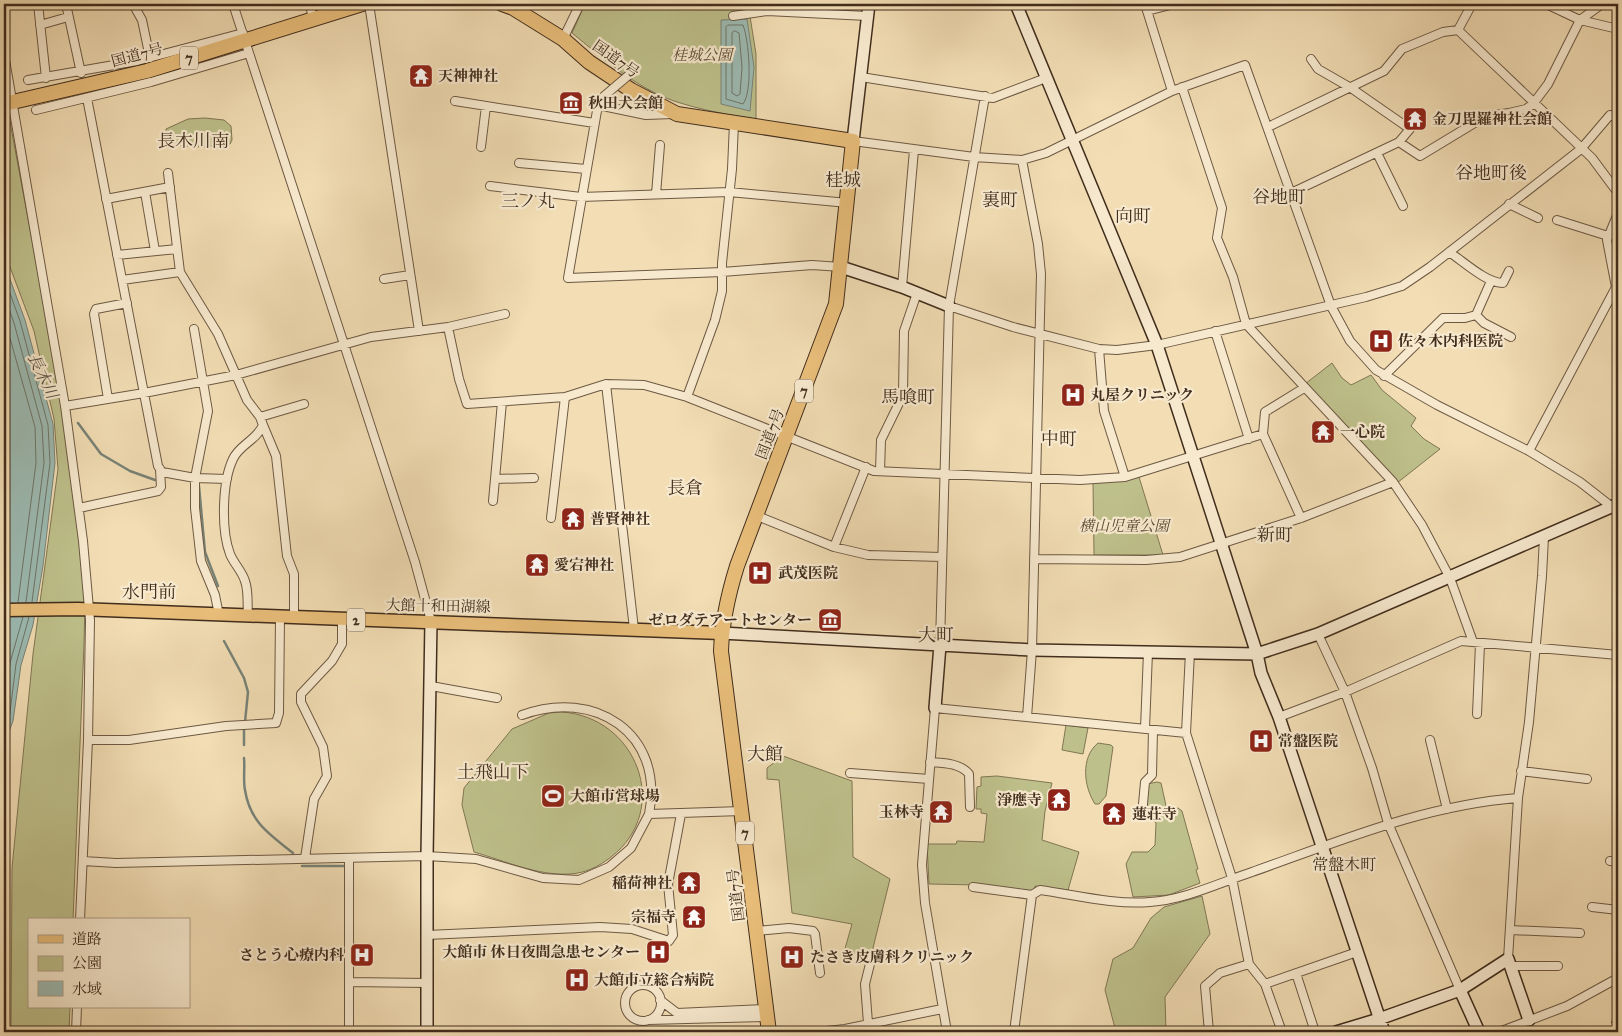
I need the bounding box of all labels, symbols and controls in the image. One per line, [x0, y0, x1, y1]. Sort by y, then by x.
street label: 国道7号 [589, 36, 643, 82]
street label: 国道7号 [109, 39, 165, 71]
road number: 7 [180, 46, 198, 70]
park label: 桂城公園 [672, 46, 735, 64]
temple icon: 天神神社 [408, 63, 434, 89]
place label: 天神神社 [438, 67, 498, 85]
museum icon: 秋田犬会館 [558, 90, 584, 116]
place label: 秋田犬会館 [588, 94, 663, 112]
temple icon: 金刀毘羅神社会館 [1402, 106, 1428, 132]
place label: 金刀毘羅神社会館 [1432, 110, 1552, 128]
district label: 長木川南 [157, 130, 229, 152]
district label: 谷地町後 [1455, 162, 1527, 184]
district label: 桂城 [825, 169, 861, 191]
district label: 谷地町 [1252, 186, 1306, 208]
district label: 裏町 [982, 189, 1018, 211]
district label: 三ノ丸 [501, 190, 555, 212]
district label: 向町 [1115, 205, 1151, 227]
hospital icon: 佐々木内科医院 [1368, 328, 1394, 354]
place label: 佐々木内科医院 [1398, 332, 1503, 350]
water label: 長木川 [24, 350, 63, 404]
road number: 7 [795, 380, 813, 402]
hospital icon: 丸屋クリニック [1060, 382, 1086, 408]
district label: 馬喰町 [881, 386, 935, 408]
place label: 丸屋クリニック [1090, 386, 1194, 404]
street label: 国道7号 [752, 406, 788, 462]
temple icon: 一心院 [1310, 419, 1336, 445]
place label: 一心院 [1340, 423, 1385, 441]
district label: 中町 [1041, 428, 1077, 450]
district label: 長倉 [667, 477, 703, 499]
temple icon: 普賢神社 [560, 506, 586, 532]
place label: 普賢神社 [590, 510, 650, 528]
park label: 横山児童公園 [1079, 517, 1172, 535]
district label: 新町 [1257, 524, 1293, 546]
temple icon: 愛宕神社 [524, 552, 550, 578]
place label: 愛宕神社 [554, 556, 614, 574]
hospital icon: 武茂医院 [747, 560, 773, 586]
place label: 武茂医院 [778, 564, 838, 582]
district label: 水門前 [122, 581, 176, 603]
street label: 大館十和田湖線 [385, 596, 491, 616]
museum icon: ゼロダテアートセンター [817, 607, 843, 633]
road number: 2 [347, 608, 365, 632]
place label: ゼロダテアートセンター [648, 611, 812, 629]
district label: 大町 [918, 624, 954, 646]
hospital icon: 常盤医院 [1248, 728, 1274, 754]
place label: 常盤医院 [1278, 732, 1338, 750]
district label: 大館 [747, 743, 783, 765]
district label: 土飛山下 [457, 761, 529, 783]
sports icon: 大館市営球場 [540, 783, 566, 809]
place label: 大館市営球場 [570, 787, 660, 805]
temple icon: 淨應寺 [1046, 787, 1072, 813]
place label: 淨應寺 [997, 791, 1042, 809]
temple icon: 玉林寺 [928, 799, 954, 825]
temple icon: 蓮荘寺 [1101, 801, 1127, 827]
place label: 玉林寺 [879, 803, 924, 821]
place label: 蓮荘寺 [1132, 805, 1177, 823]
road number: 7 [736, 821, 754, 844]
district label: 常盤木町 [1312, 855, 1376, 874]
street label: 国道7号 [724, 868, 748, 922]
temple icon: 稲荷神社 [676, 870, 702, 896]
place label: 稲荷神社 [612, 874, 672, 892]
temple icon: 宗福寺 [681, 904, 707, 930]
place label: 宗福寺 [631, 908, 676, 926]
legend [28, 918, 190, 1008]
text: 道路 [72, 930, 102, 948]
hospital icon: 大館市 休日夜間急患センター [645, 939, 671, 965]
hospital icon: さとう心療内科 [349, 942, 375, 968]
place label: 大館市 休日夜間急患センター [442, 943, 640, 961]
hospital icon: たさき皮膚科クリニック [779, 944, 805, 970]
place label: さとう心療内科 [239, 946, 344, 964]
place label: たさき皮膚科クリニック [810, 948, 974, 966]
text: 公園 [72, 954, 102, 972]
hospital icon: 大館市立総合病院 [564, 967, 590, 993]
place label: 大館市立総合病院 [594, 971, 714, 989]
text: 水域 [72, 980, 102, 998]

